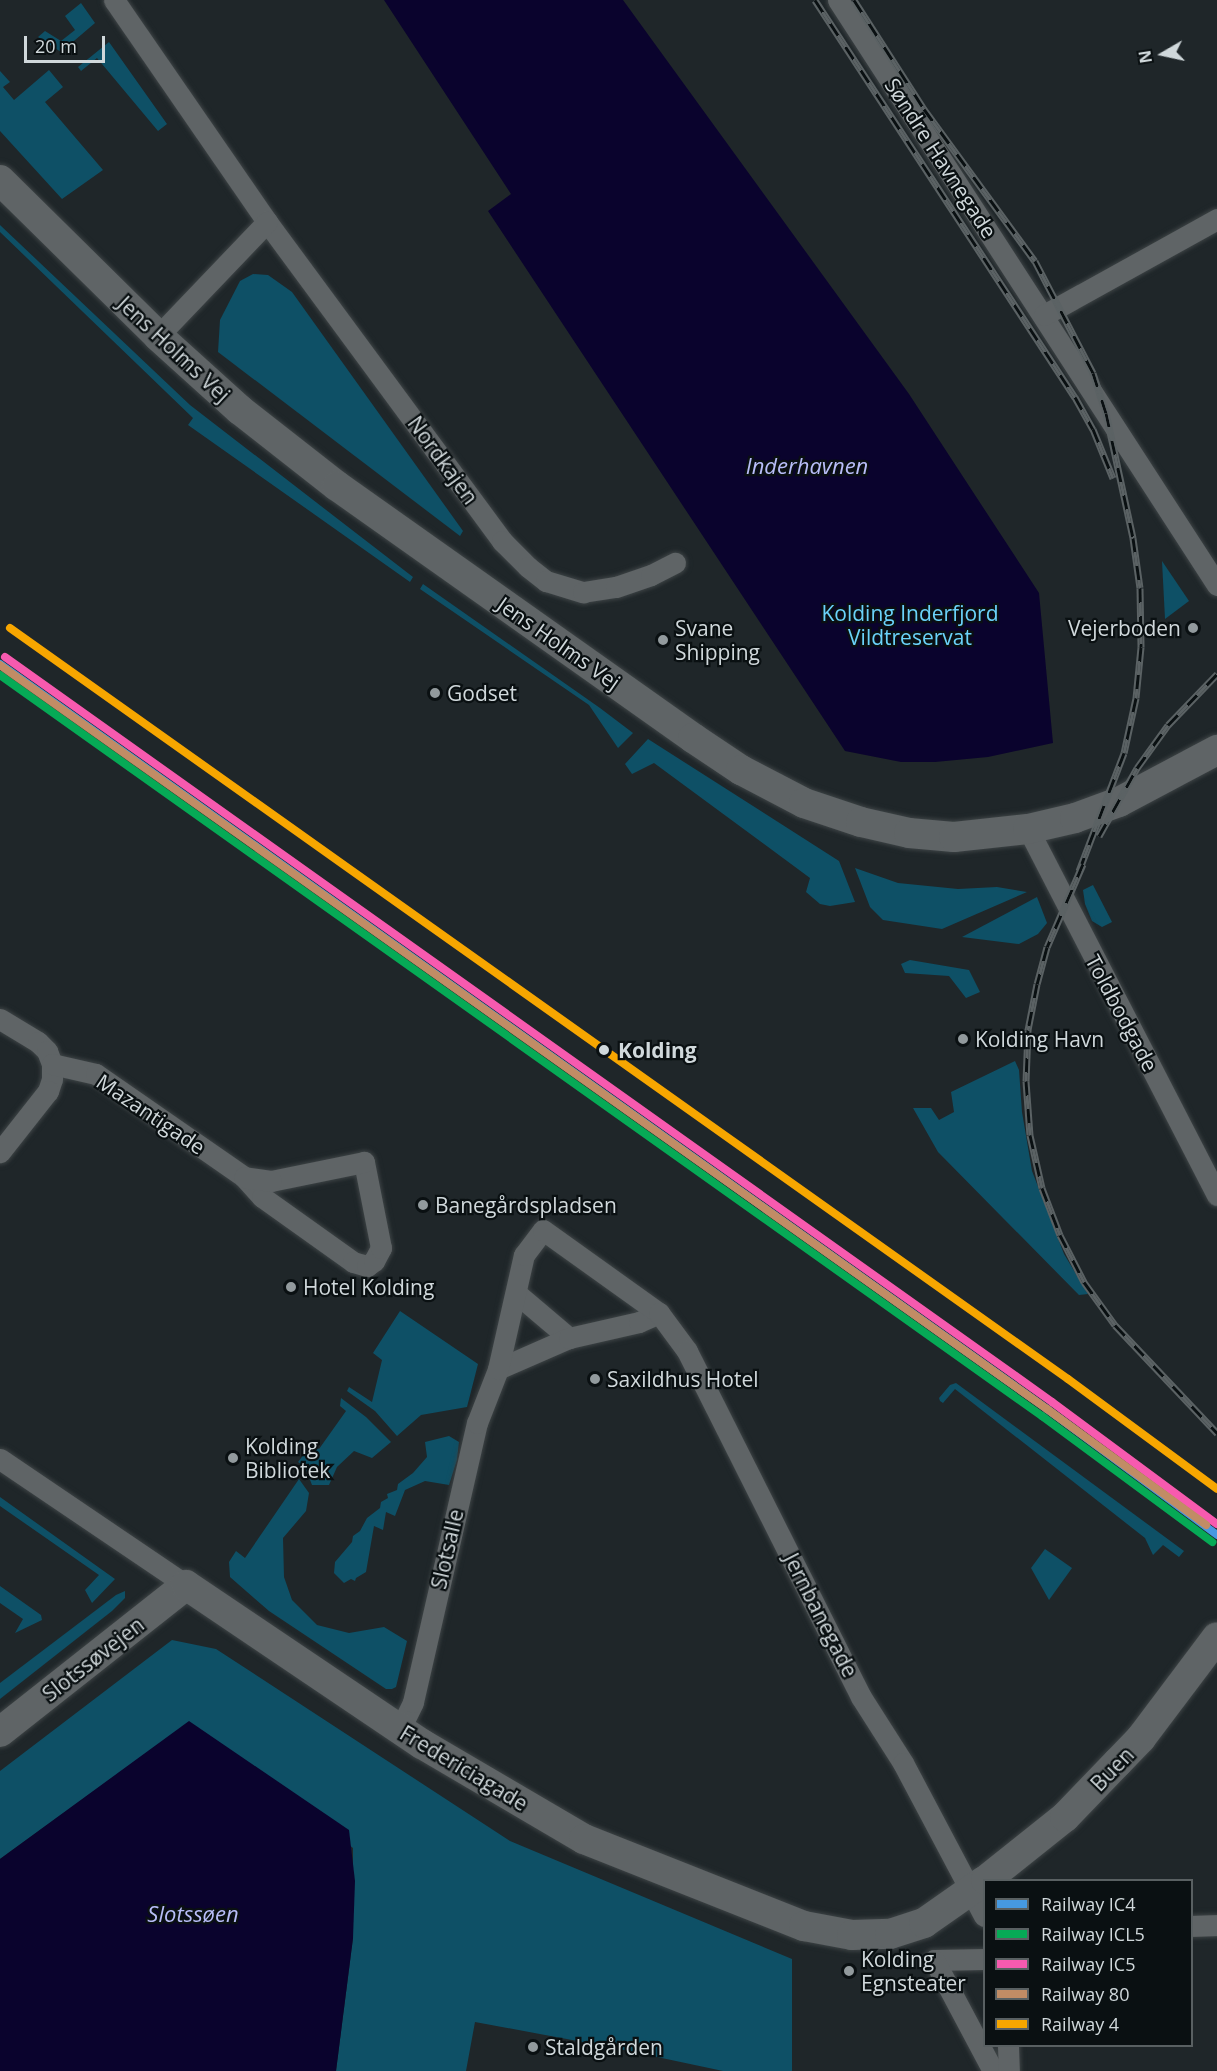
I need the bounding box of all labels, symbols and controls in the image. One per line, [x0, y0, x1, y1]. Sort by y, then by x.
scale bar [27, 24, 108, 62]
north arrow [1133, 24, 1193, 84]
text: 20 m [35, 34, 77, 58]
text: N [1133, 49, 1157, 65]
street label: Søndre Havnegade [880, 73, 1002, 243]
street label: Jens Holms Vej [113, 291, 235, 407]
street label: Nordkajen [403, 411, 483, 509]
water label: Inderhavnen [746, 453, 868, 479]
street label: Jens Holms Vej [493, 591, 625, 695]
park label: Kolding Inderfjord Vildtreservat [821, 600, 999, 650]
place label: Svane Shipping [675, 615, 760, 665]
place label: Vejerboden [1068, 615, 1181, 641]
marker: Vejerboden [1186, 621, 1200, 635]
marker: Svane Shipping [656, 633, 670, 647]
place label: Godset [447, 680, 517, 706]
marker: Godset [428, 686, 442, 700]
street label: Toldbodgade [1081, 950, 1163, 1076]
place label: Kolding Havn [975, 1026, 1104, 1052]
marker: Kolding Havn [956, 1032, 970, 1046]
place label: Kolding [618, 1037, 697, 1063]
marker: Kolding [595, 1041, 613, 1059]
street label: Mazantigade [92, 1068, 210, 1160]
place label: Banegårdspladsen [435, 1192, 617, 1218]
marker: Banegårdspladsen [416, 1198, 430, 1212]
place label: Hotel Kolding [303, 1274, 434, 1300]
marker: Hotel Kolding [284, 1280, 298, 1294]
place label: Saxildhus Hotel [607, 1366, 759, 1392]
marker: Saxildhus Hotel [588, 1372, 602, 1386]
place label: Kolding Bibliotek [245, 1433, 330, 1483]
marker: Kolding Bibliotek [226, 1451, 240, 1465]
street label: Slotsalle [426, 1507, 468, 1591]
street label: Jernbanegade [779, 1549, 863, 1681]
street label: Slotssøvejen [37, 1612, 149, 1706]
street label: Fredericiagade [396, 1720, 532, 1816]
street label: Buen [1085, 1742, 1139, 1796]
legend [983, 1879, 1193, 2047]
text: Railway IC4 [1041, 1892, 1136, 1916]
water label: Slotssøen [147, 1901, 239, 1927]
text: Railway ICL5 [1041, 1922, 1145, 1946]
place label: Kolding Egnsteater [861, 1946, 966, 1996]
text: Railway IC5 [1041, 1952, 1136, 1976]
marker: Kolding Egnsteater [842, 1964, 856, 1978]
text: Railway 80 [1041, 1982, 1129, 2006]
text: Railway 4 [1041, 2012, 1119, 2036]
place label: Staldgården [545, 2034, 663, 2060]
marker: Staldgården [526, 2040, 540, 2054]

